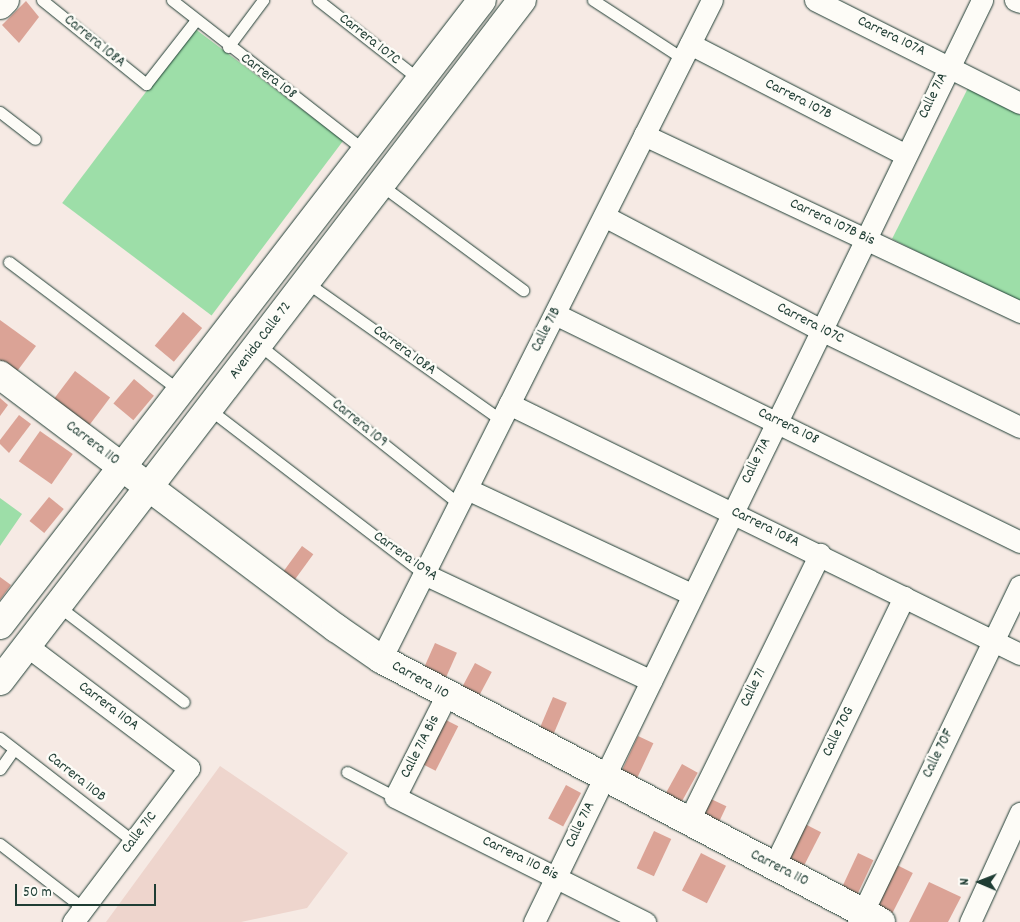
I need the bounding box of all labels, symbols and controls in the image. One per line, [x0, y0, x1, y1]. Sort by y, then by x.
street label: Carrera 107C [335, 10, 403, 70]
street label: Carrera 108A [60, 12, 128, 72]
street label: Carrera 107A [854, 13, 928, 61]
street label: Carrera 108 [236, 50, 300, 104]
street label: Calle 71A [915, 70, 953, 122]
street label: Carrera 107B [762, 76, 834, 124]
street label: Carrera 107B Bis [786, 195, 878, 251]
street label: Avenida Calle 72 [226, 299, 296, 383]
street label: Carrera 107C [773, 299, 847, 349]
street label: Calle 71B [528, 305, 566, 355]
street label: Carrera 108A [369, 322, 439, 380]
street label: Carrera 109 [327, 396, 391, 452]
street label: Carrera 108 [755, 405, 821, 449]
street label: Carrera 110 [61, 418, 123, 470]
street label: Calle 71A [738, 435, 776, 487]
street label: Carrera 108A [728, 504, 802, 552]
street label: Carrera 109A [369, 528, 441, 586]
street label: Carrera 110 [388, 658, 452, 704]
street label: Calle 71 [737, 666, 771, 710]
street label: Carrera 110A [74, 678, 142, 736]
street label: Calle 70G [819, 704, 859, 760]
street label: Calle 71A Bis [397, 712, 445, 782]
street label: Calle 70F [919, 727, 959, 781]
street label: Carrera 110B [43, 749, 109, 807]
street label: Calle 71A [562, 799, 600, 851]
street label: Calle 71C [118, 808, 162, 858]
street label: Carrera 110 Bis [479, 833, 561, 885]
street label: Carrera 110 [747, 847, 811, 891]
north arrow [955, 857, 1005, 907]
scale bar [18, 874, 159, 906]
text: N [955, 878, 975, 885]
text: 50 m [23, 882, 52, 904]

